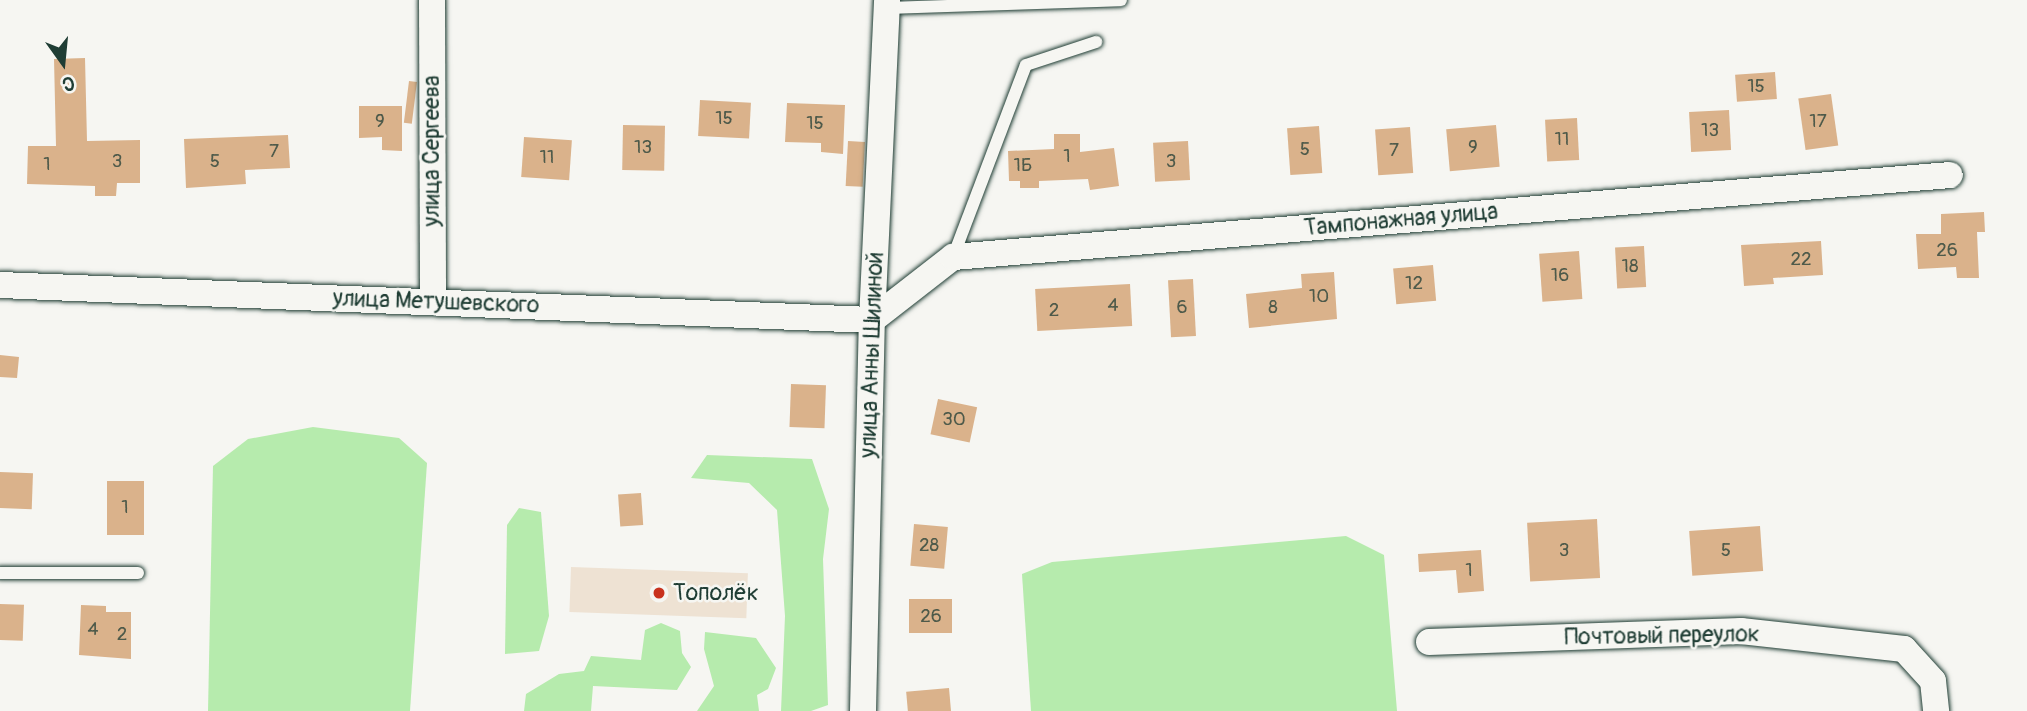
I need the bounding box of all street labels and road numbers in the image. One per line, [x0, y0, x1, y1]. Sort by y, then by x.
street label: улица Сергеева [418, 75, 446, 227]
street label: Тампонажная улица [1303, 198, 1499, 242]
street label: улица Анны Шилиной [855, 251, 889, 459]
street label: улица Метушевского [332, 285, 540, 319]
street label: Почтовый переулок [1564, 620, 1760, 652]

